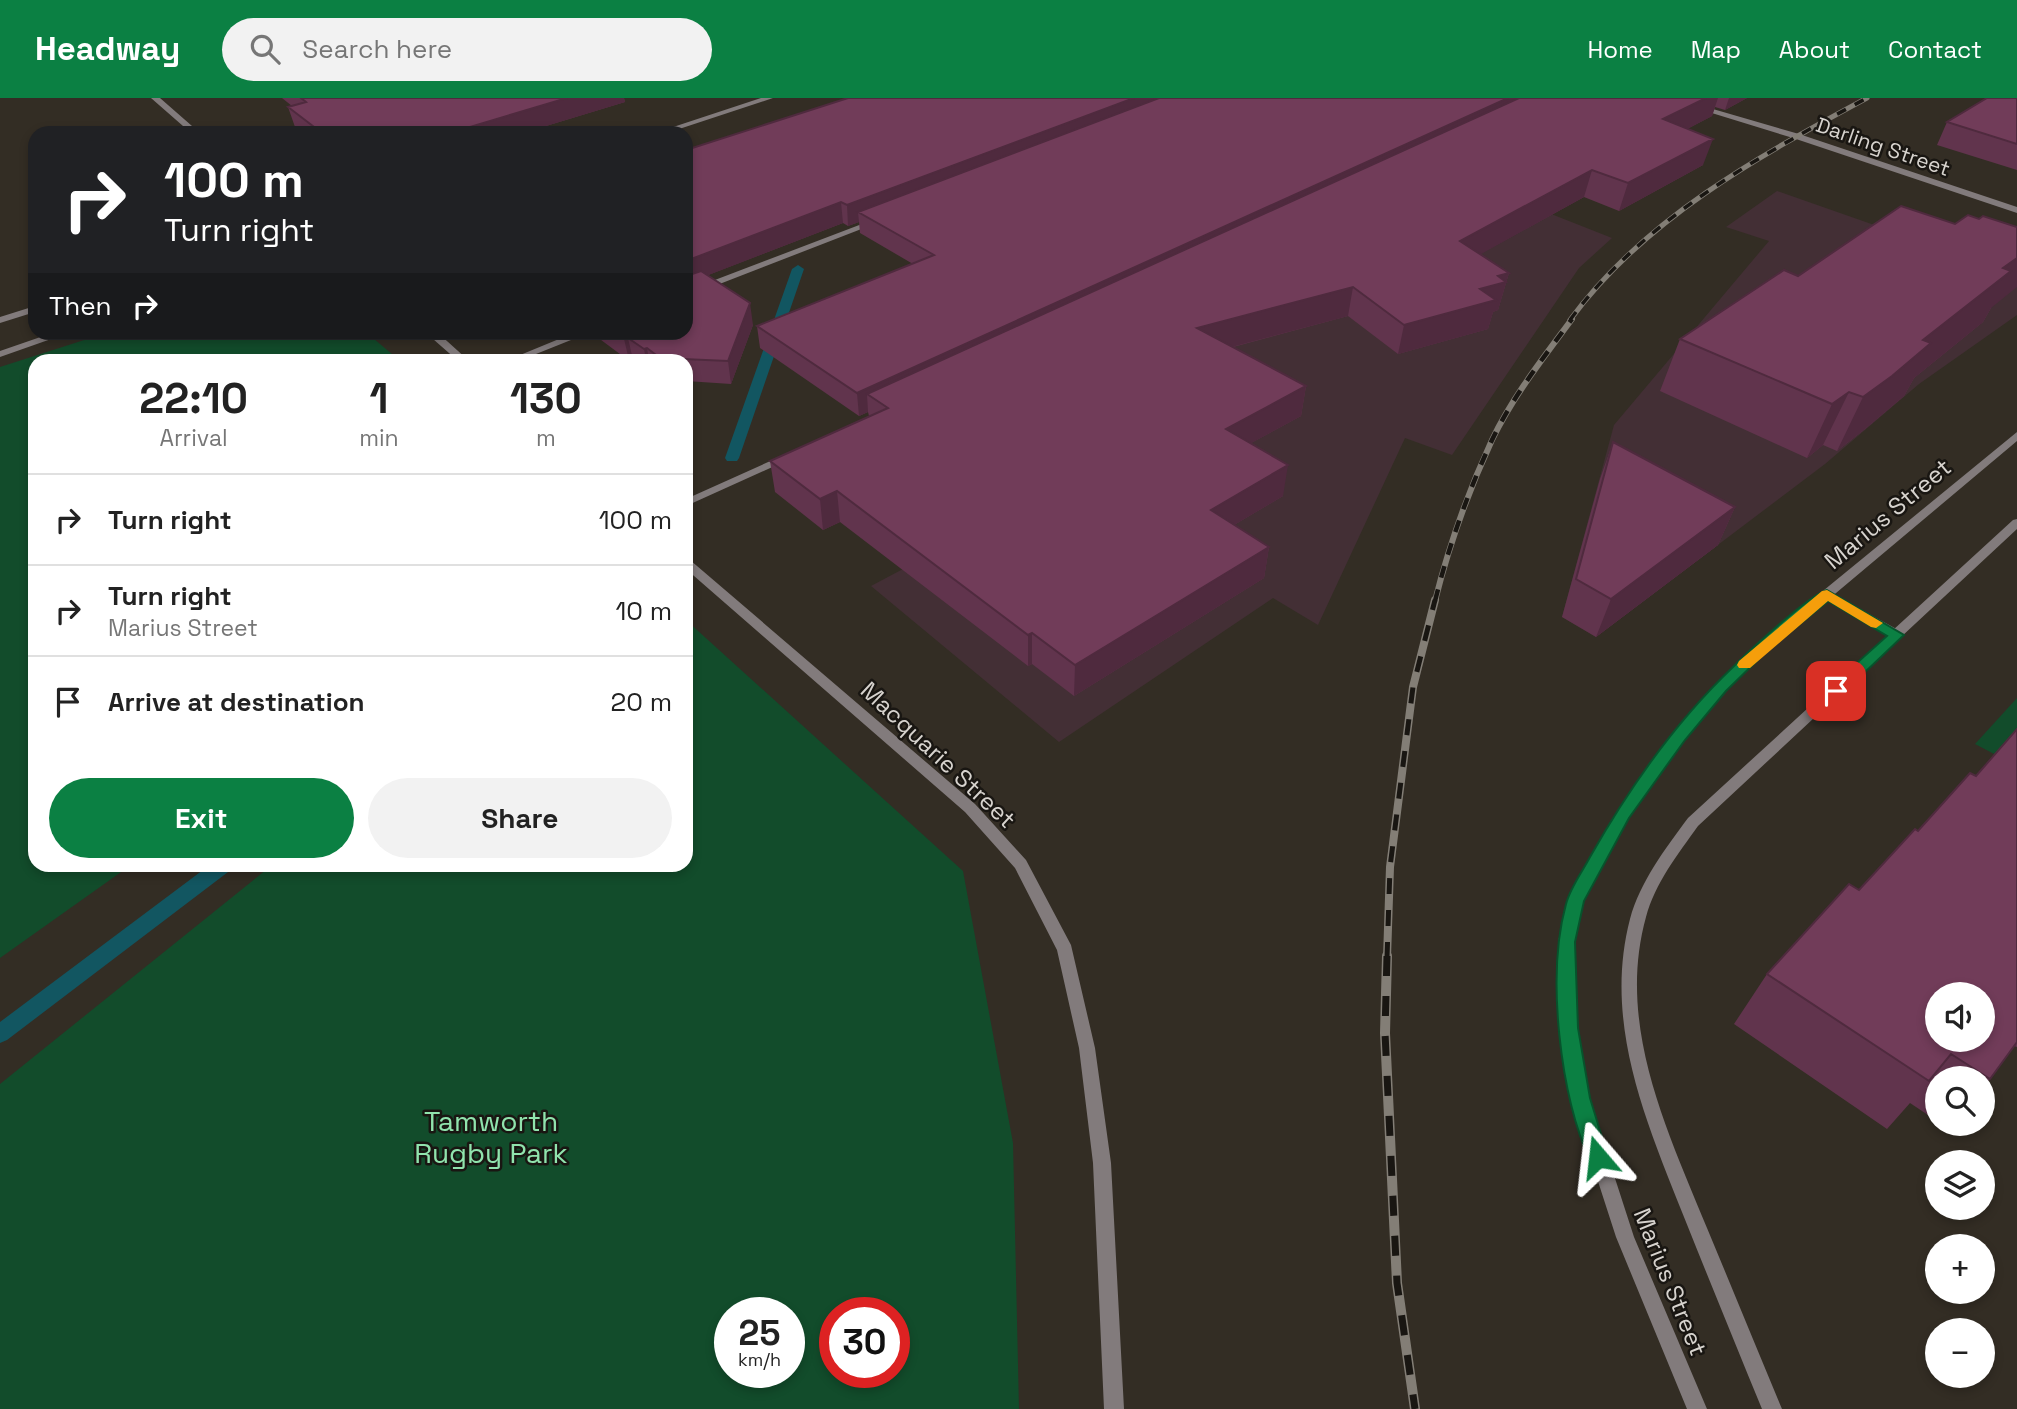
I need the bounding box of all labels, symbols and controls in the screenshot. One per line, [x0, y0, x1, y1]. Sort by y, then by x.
search box [222, 18, 712, 81]
text: Headway [35, 28, 180, 70]
icon: search [246, 30, 284, 68]
text: Search here [302, 32, 452, 66]
text: Home [1587, 34, 1653, 65]
text: Map [1691, 34, 1741, 65]
text: About [1779, 34, 1850, 65]
text: Contact [1888, 34, 1982, 65]
street label: Darling Street [1813, 111, 1954, 182]
text: 100 m [164, 149, 304, 211]
icon: right [49, 154, 140, 245]
text: Turn right [164, 210, 314, 250]
icon: right [126, 287, 164, 325]
text: Then [49, 289, 112, 323]
text: 22:10 [139, 372, 248, 425]
text: 1 [369, 372, 388, 425]
text: 130 [510, 372, 582, 425]
text: Arrival [159, 423, 228, 453]
text: min [359, 423, 399, 453]
text: m [536, 423, 556, 453]
street label: Marius Street [1818, 451, 1958, 576]
icon: right [49, 501, 87, 539]
text: Turn right [108, 503, 232, 537]
text: 100 m [599, 503, 672, 537]
text: Turn right [108, 579, 232, 613]
icon: right [49, 592, 87, 630]
text: 10 m [615, 594, 672, 628]
text: Marius Street [108, 613, 258, 643]
pin [1806, 661, 1866, 721]
icon: arrive [1817, 672, 1855, 710]
street label: Macquarie Street [854, 675, 1022, 835]
icon: arrive [49, 683, 87, 721]
text: Arrive at destination [108, 685, 365, 719]
text: 20 m [611, 685, 672, 719]
button: Exit [49, 778, 354, 858]
button: Share [368, 778, 672, 858]
map controls [1925, 982, 1995, 1388]
button: sound [1925, 982, 1995, 1052]
button: search [1925, 1066, 1995, 1136]
park label: Tamworth Rugby Park [414, 1103, 568, 1171]
position arrow [1561, 1120, 1635, 1194]
button: layers [1925, 1150, 1995, 1220]
street label: Marius Street [1627, 1204, 1714, 1360]
button: + [1925, 1234, 1995, 1304]
speed limit sign: 30 [819, 1297, 910, 1388]
text: 25 [739, 1311, 780, 1355]
button: − [1925, 1318, 1995, 1388]
text: km/h [738, 1348, 781, 1371]

